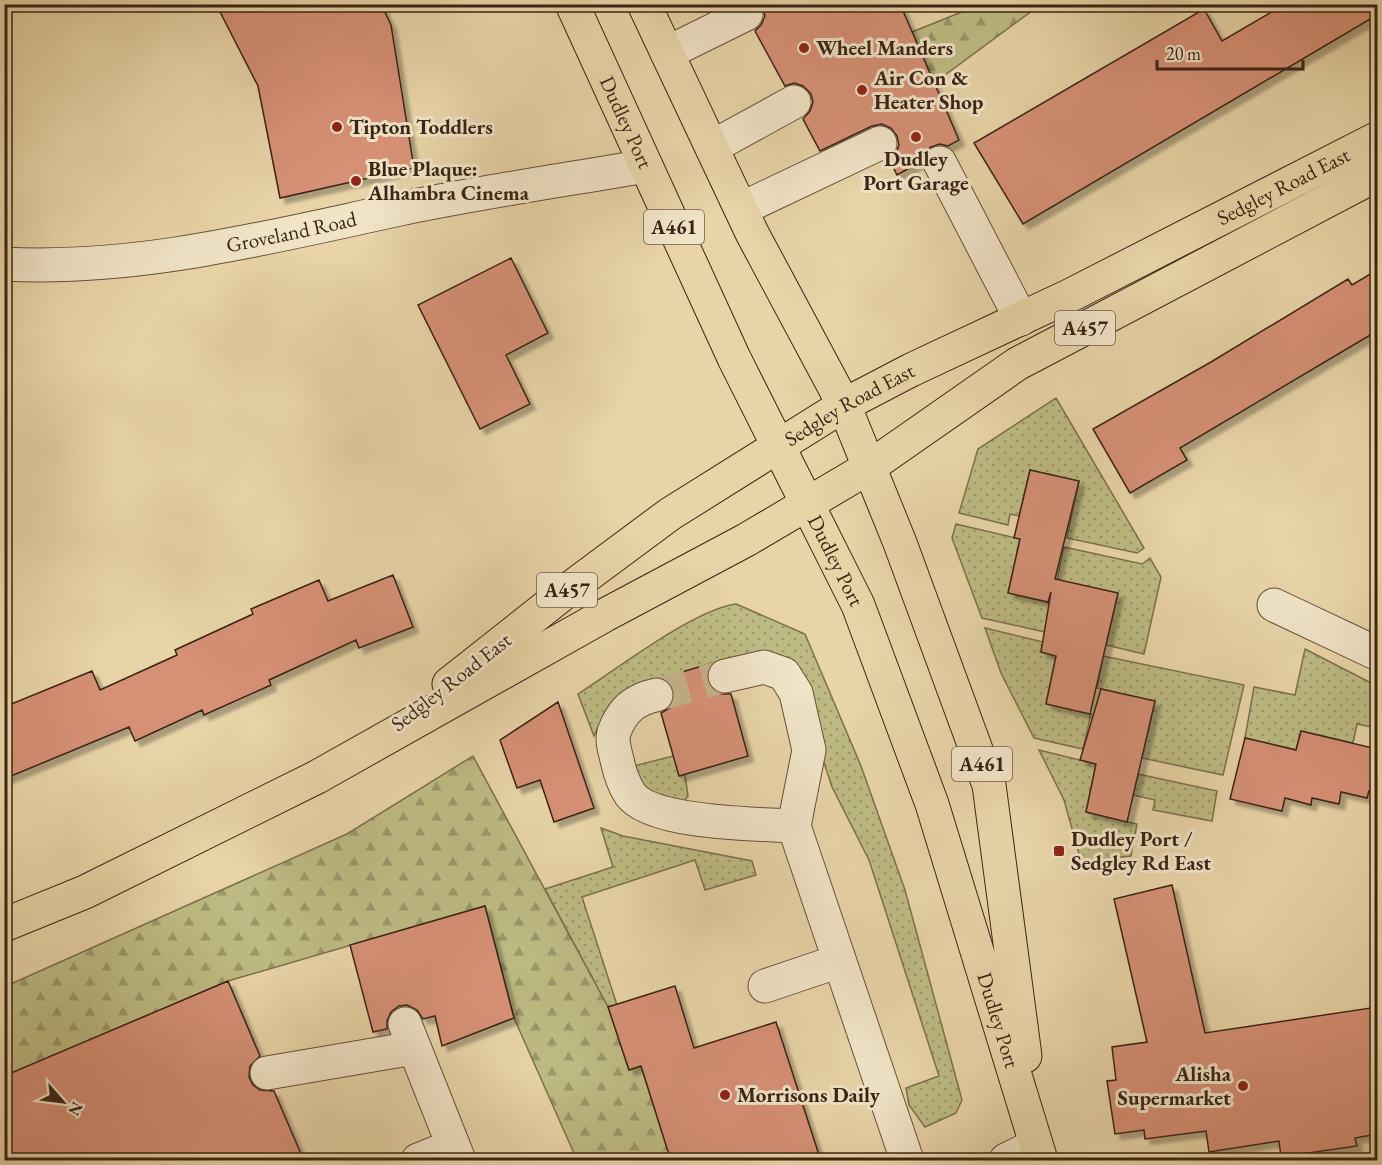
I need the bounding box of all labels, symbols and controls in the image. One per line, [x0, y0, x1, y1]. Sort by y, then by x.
scale bar [1157, 33, 1302, 71]
place label: Wheel Manders [816, 34, 953, 61]
marker: Wheel Manders [797, 41, 811, 55]
text: 20 m [1166, 42, 1201, 65]
place label: Air Con & Heater Shop [873, 64, 984, 115]
street label: Dudley Port [594, 71, 660, 173]
marker: Air Con & Heater Shop [855, 83, 869, 97]
place label: Tipton Toddlers [349, 113, 493, 140]
marker: Tipton Toddlers [330, 120, 344, 134]
marker: Dudley Port Garage [909, 130, 923, 144]
street label: Sedgley Road East [1212, 141, 1354, 231]
place label: Dudley Port Garage [863, 145, 969, 196]
place label: Blue Plaque: Alhambra Cinema [367, 155, 530, 206]
marker: Blue Plaque: Alhambra Cinema [349, 174, 363, 188]
street label: Groveland Road [224, 205, 359, 258]
road number: A461 [644, 210, 704, 244]
road number: A457 [1055, 311, 1115, 345]
street label: Sedgley Road East [779, 356, 919, 452]
street label: Dudley Port [802, 510, 871, 611]
road number: A457 [537, 573, 597, 607]
street label: Sedgley Road East [385, 626, 517, 737]
road number: A461 [952, 747, 1012, 781]
place label: Dudley Port / Sedgley Rd East [1071, 825, 1211, 876]
marker: Dudley Port / Sedgley Rd East [1052, 844, 1066, 858]
street label: Dudley Port [971, 969, 1026, 1072]
place label: Alisha Supermarket [1118, 1060, 1232, 1111]
north arrow [33, 1072, 93, 1132]
marker: Alisha Supermarket [1236, 1079, 1250, 1093]
place label: Morrisons Daily [737, 1081, 881, 1108]
marker: Morrisons Daily [718, 1088, 732, 1102]
text: N [63, 1098, 88, 1119]

